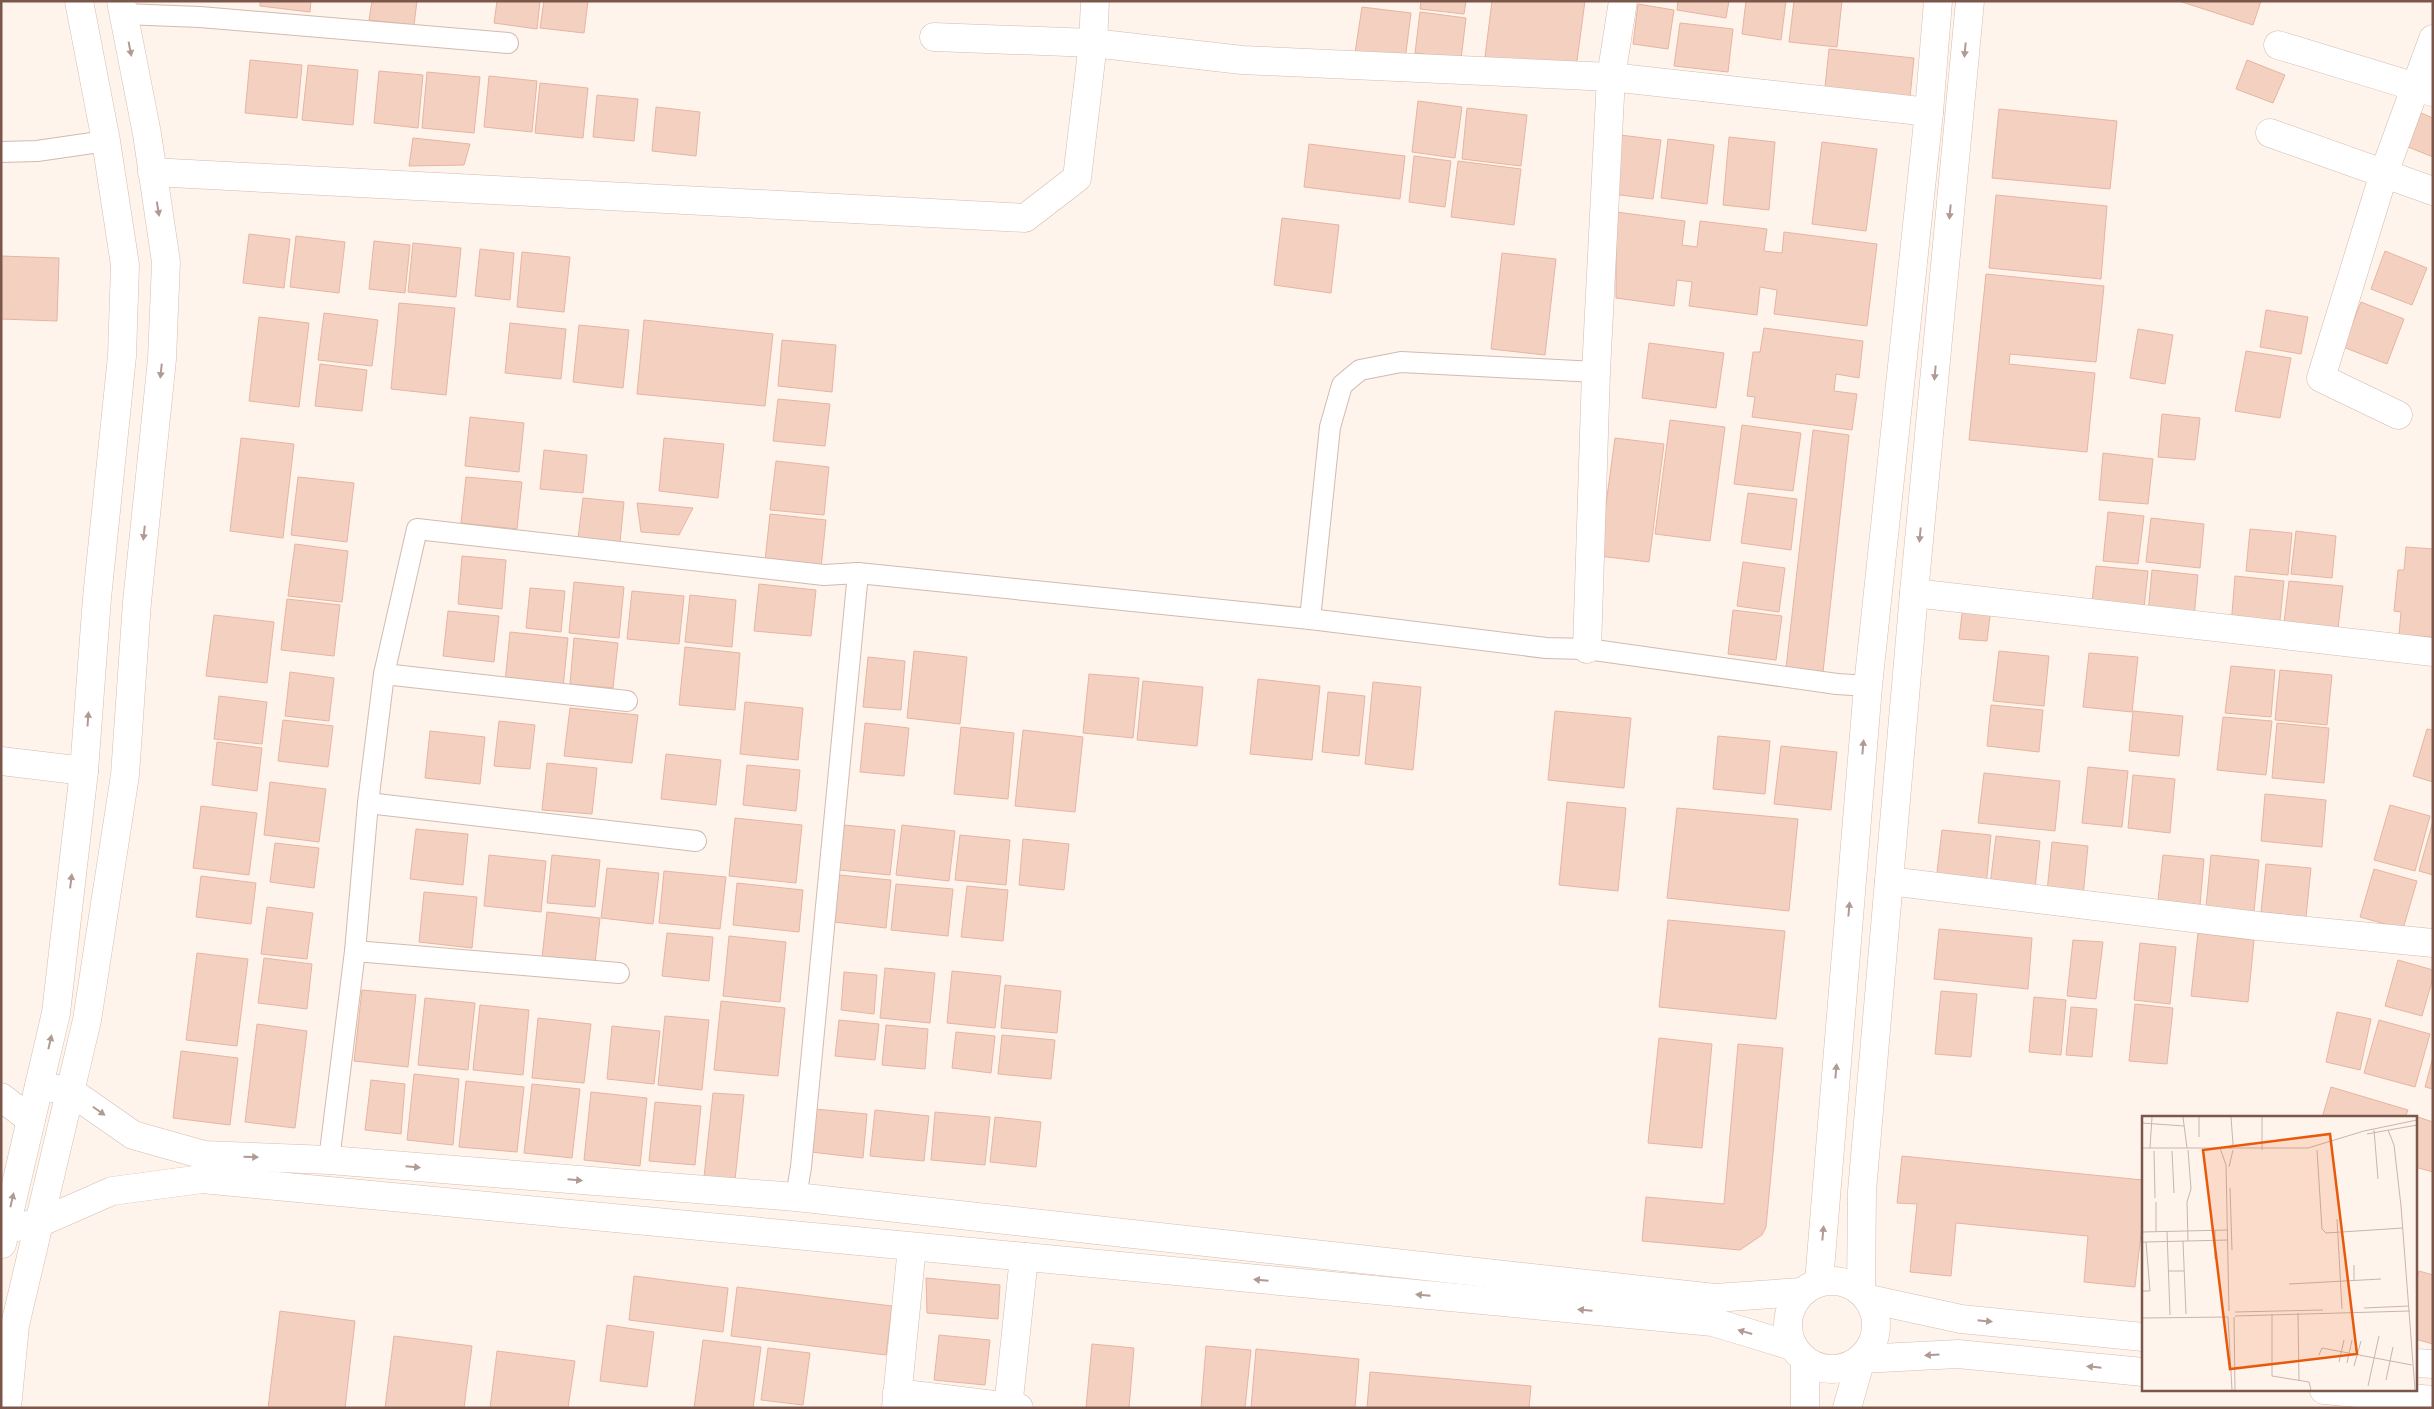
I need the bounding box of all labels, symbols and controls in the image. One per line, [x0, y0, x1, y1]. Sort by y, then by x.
one-way arrow [127, 42, 135, 58]
one-way arrow [1961, 42, 1969, 58]
one-way arrow [154, 202, 162, 218]
one-way arrow [1946, 204, 1954, 220]
one-way arrow [157, 363, 165, 379]
one-way arrow [1931, 366, 1939, 382]
one-way arrow [140, 525, 148, 541]
one-way arrow [1915, 527, 1923, 543]
one-way arrow [84, 711, 92, 727]
one-way arrow [1859, 739, 1867, 755]
one-way arrow [67, 873, 75, 889]
one-way arrow [1846, 901, 1854, 917]
one-way arrow [46, 1034, 54, 1050]
one-way arrow [1833, 1063, 1841, 1079]
one-way arrow [92, 1106, 106, 1116]
inset map [2142, 1116, 2416, 1392]
one-way arrow [243, 1153, 259, 1161]
one-way arrow [406, 1163, 422, 1171]
one-way arrow [568, 1176, 584, 1184]
one-way arrow [8, 1193, 16, 1208]
one-way arrow [1819, 1225, 1827, 1241]
one-way arrow [1253, 1275, 1269, 1283]
one-way arrow [1415, 1291, 1431, 1299]
one-way arrow [1576, 1306, 1592, 1314]
one-way arrow [1978, 1317, 1994, 1325]
one-way arrow [1738, 1328, 1753, 1336]
one-way arrow [1924, 1352, 1940, 1360]
one-way arrow [2086, 1363, 2102, 1371]

